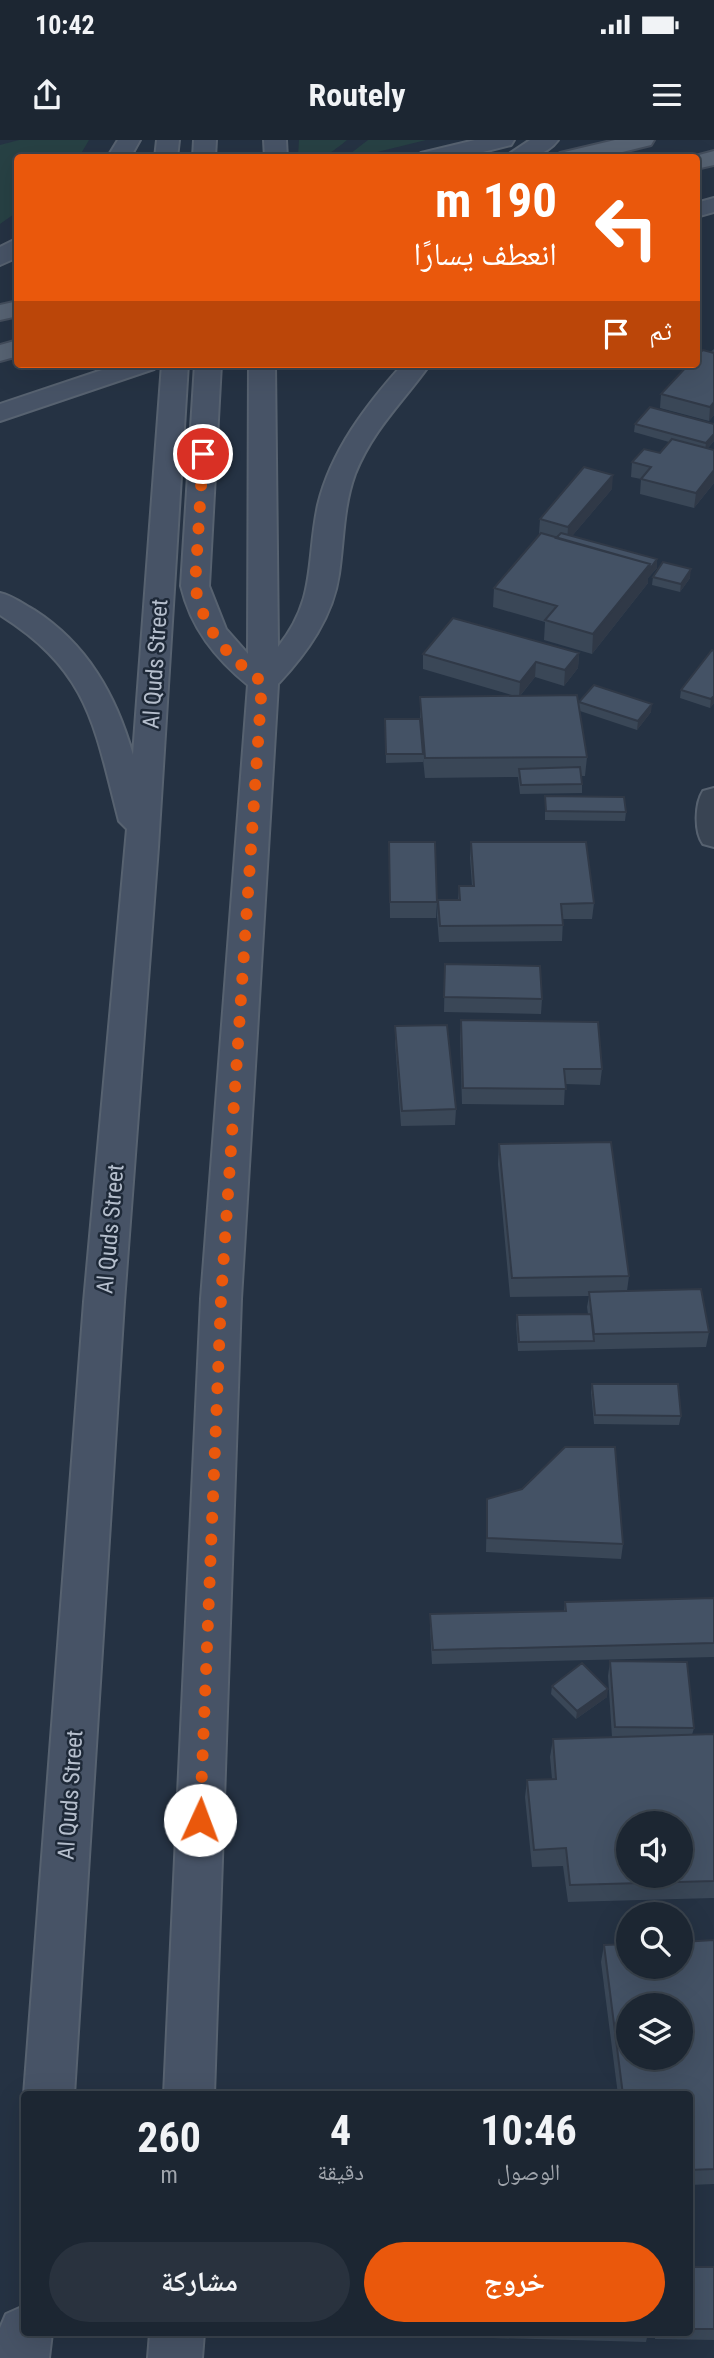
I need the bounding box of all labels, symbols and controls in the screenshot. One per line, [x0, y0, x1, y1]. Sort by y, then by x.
text: 10:42 [35, 10, 95, 40]
icon: share [28, 76, 66, 114]
text: Routely [309, 76, 405, 114]
icon: menu [648, 76, 686, 114]
text: 190 m [435, 172, 557, 229]
icon: left [581, 182, 672, 273]
text: انعطف يسارًا [413, 235, 557, 273]
icon: arrive [597, 315, 635, 353]
text: ثم [649, 316, 672, 346]
pin [173, 424, 233, 484]
icon: arrive [184, 435, 222, 473]
street label: Al Quds Street [138, 598, 173, 730]
street label: Al Quds Street [91, 1163, 130, 1295]
street label: Al Quds Street [53, 1729, 88, 1861]
position arrow [163, 1783, 237, 1857]
map controls [616, 1811, 693, 2070]
button: sound [616, 1811, 693, 1888]
button: search [616, 1902, 693, 1979]
button: layers [616, 1993, 693, 2070]
text: 4 [330, 2106, 351, 2155]
text: 10:46 [480, 2106, 577, 2155]
text: 260 [137, 2113, 201, 2162]
text: دقيقة [317, 2159, 364, 2186]
text: الوصول [497, 2159, 560, 2186]
text: m [160, 2162, 178, 2189]
button: مشاركة [49, 2242, 350, 2322]
button: خروج [364, 2242, 665, 2322]

